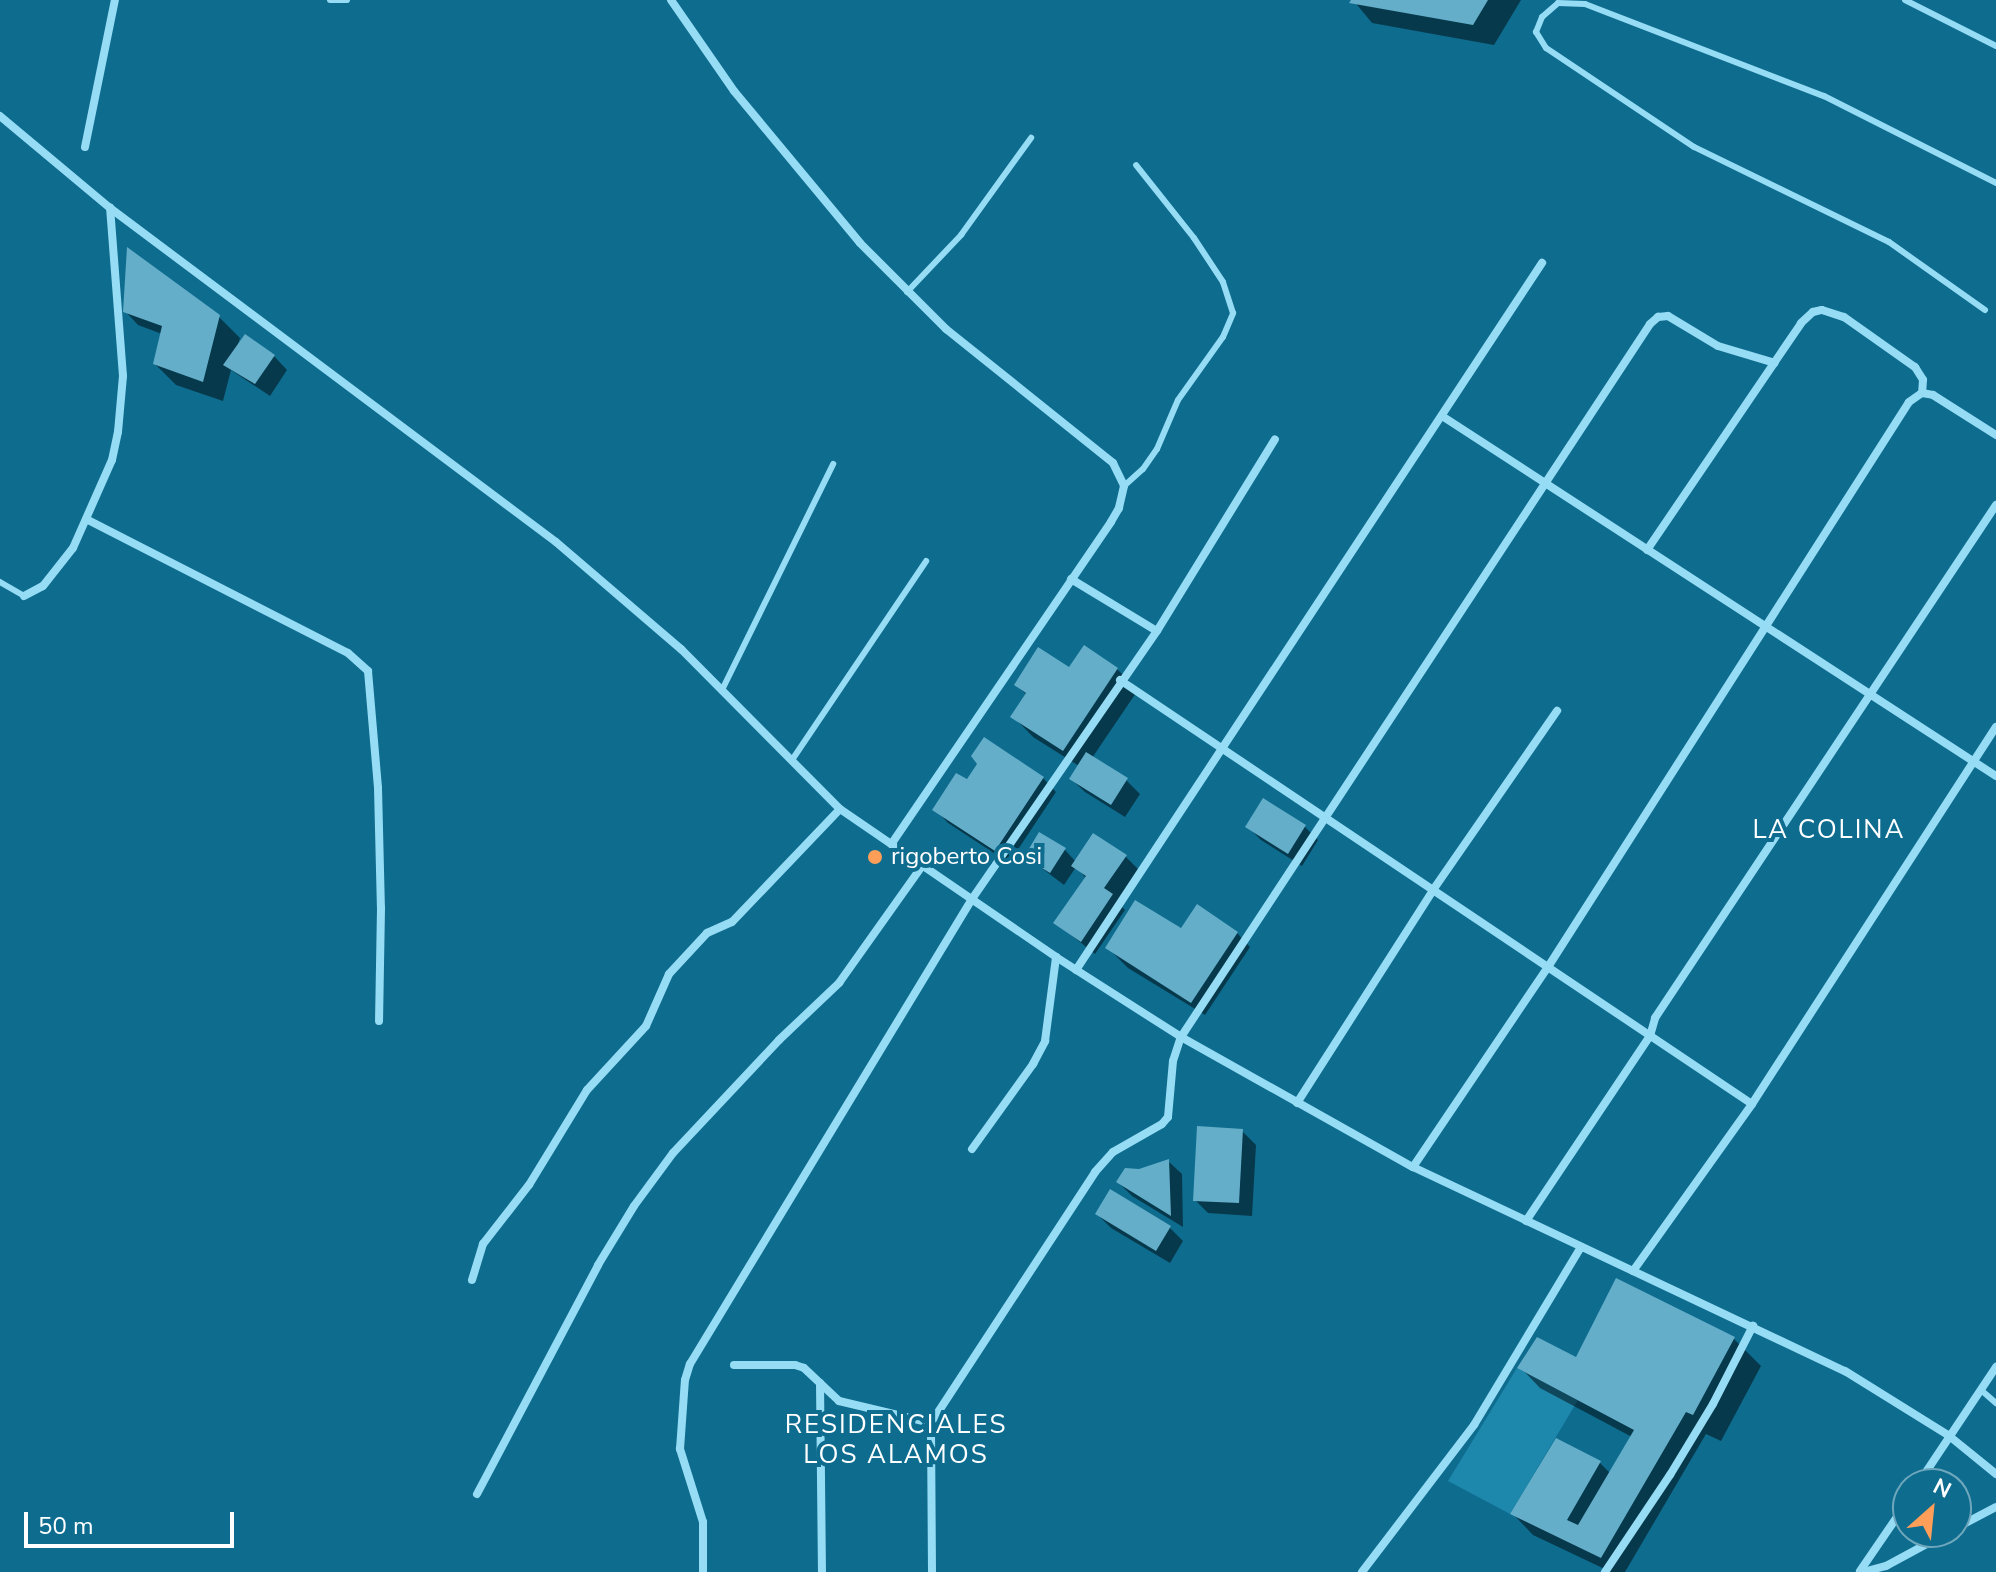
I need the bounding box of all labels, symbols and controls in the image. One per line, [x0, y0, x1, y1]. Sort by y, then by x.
district label: LA COLINA [1752, 814, 1906, 846]
place label: rigoberto Cosi [891, 843, 1042, 871]
marker: rigoberto Cosi [866, 848, 884, 866]
district label: RESIDENCIALES LOS ALAMOS [785, 1409, 1007, 1470]
north arrow [1892, 1468, 1972, 1548]
text: N [1928, 1471, 1956, 1506]
scale bar [28, 1496, 238, 1546]
text: 50 m [38, 1510, 94, 1542]

